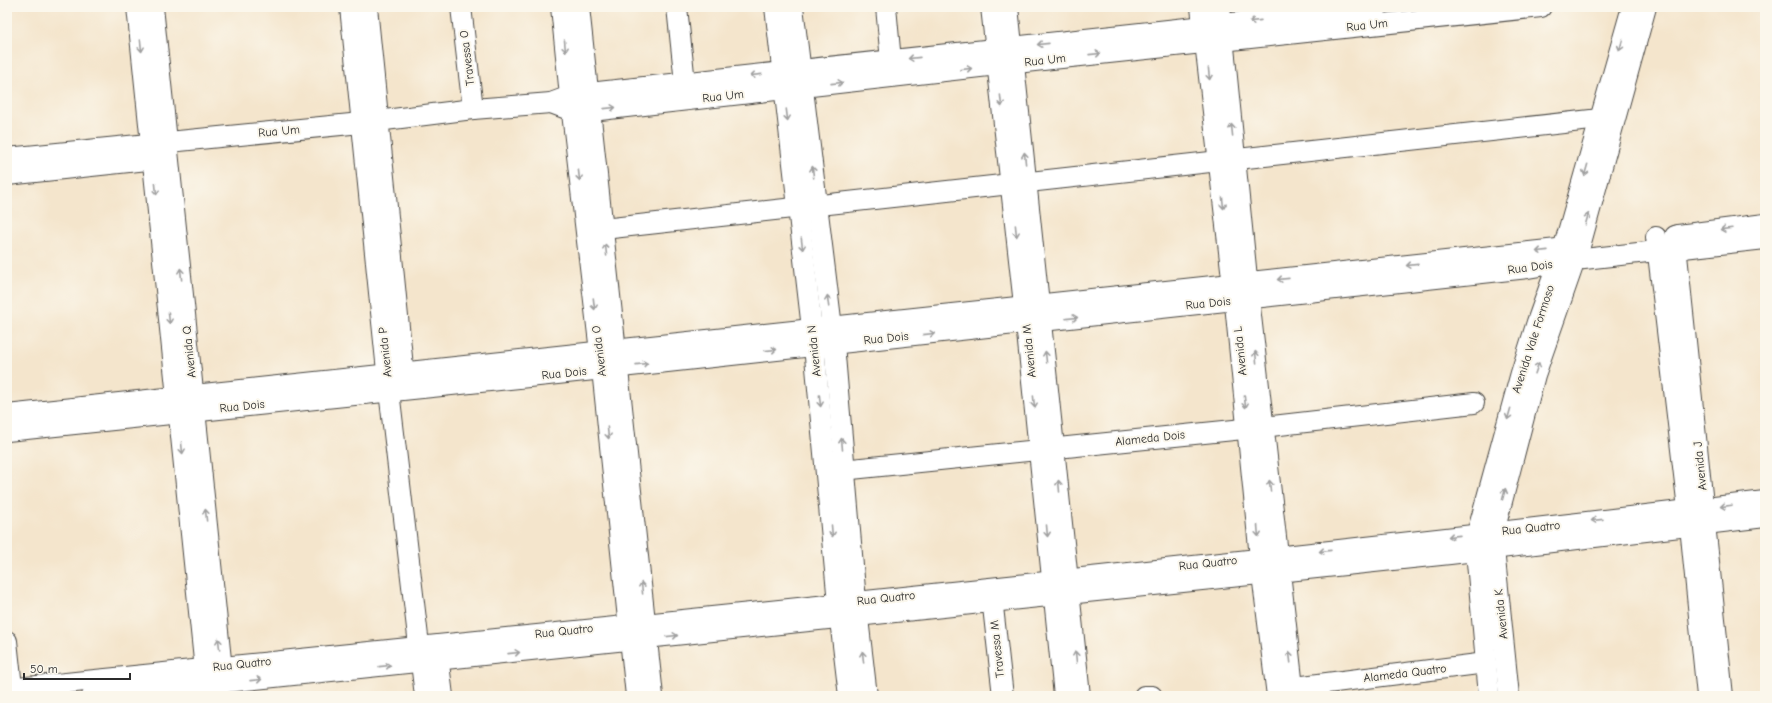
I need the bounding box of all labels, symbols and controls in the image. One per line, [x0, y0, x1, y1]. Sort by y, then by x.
street label: Rua Um [1346, 16, 1389, 34]
one-way arrow [1249, 17, 1262, 24]
street label: Travessa O [457, 29, 477, 86]
one-way arrow [1617, 38, 1625, 51]
one-way arrow [137, 39, 145, 52]
one-way arrow [561, 39, 569, 52]
one-way arrow [1037, 40, 1050, 48]
street label: Rua Um [1024, 51, 1067, 69]
one-way arrow [1089, 51, 1102, 58]
one-way arrow [907, 55, 920, 62]
one-way arrow [959, 65, 972, 72]
one-way arrow [1205, 67, 1213, 80]
one-way arrow [750, 72, 763, 79]
one-way arrow [830, 79, 843, 87]
street label: Rua Um [702, 87, 745, 105]
one-way arrow [997, 95, 1005, 108]
one-way arrow [604, 105, 617, 112]
one-way arrow [783, 108, 791, 121]
street label: Rua Um [258, 122, 300, 140]
one-way arrow [1229, 124, 1236, 137]
one-way arrow [1021, 152, 1028, 165]
one-way arrow [1582, 163, 1589, 176]
one-way arrow [810, 166, 817, 179]
one-way arrow [575, 168, 583, 181]
one-way arrow [152, 182, 160, 195]
one-way arrow [1220, 196, 1227, 209]
one-way arrow [1584, 212, 1591, 225]
one-way arrow [1012, 224, 1019, 237]
one-way arrow [1720, 225, 1733, 233]
one-way arrow [798, 237, 806, 250]
one-way arrow [602, 243, 609, 256]
one-way arrow [1536, 247, 1549, 254]
street label: Rua Dois [1507, 257, 1553, 277]
one-way arrow [1406, 261, 1419, 268]
one-way arrow [177, 268, 185, 281]
one-way arrow [1277, 275, 1290, 282]
street label: Avenida Vale Formoso [1509, 283, 1557, 395]
street label: Rua Dois [1185, 294, 1231, 312]
one-way arrow [825, 295, 832, 308]
one-way arrow [590, 297, 598, 310]
one-way arrow [165, 311, 172, 324]
one-way arrow [1065, 314, 1078, 322]
street label: Avenida O [589, 324, 609, 377]
street label: Avenida M [1019, 324, 1039, 378]
street label: Avenida Q [179, 325, 199, 379]
street label: Avenida N [804, 325, 824, 377]
street label: Avenida P [375, 326, 395, 378]
street label: Avenida L [1230, 326, 1250, 376]
street label: Rua Dois [863, 329, 909, 347]
one-way arrow [922, 330, 935, 337]
one-way arrow [765, 347, 778, 354]
one-way arrow [1042, 351, 1049, 364]
one-way arrow [1252, 351, 1259, 364]
one-way arrow [635, 361, 648, 368]
one-way arrow [1534, 363, 1542, 375]
street label: Rua Dois [541, 364, 587, 382]
one-way arrow [816, 394, 823, 407]
one-way arrow [1030, 395, 1038, 408]
one-way arrow [1241, 395, 1249, 408]
street label: Rua Dois [219, 397, 265, 415]
one-way arrow [1505, 407, 1512, 420]
one-way arrow [605, 426, 612, 439]
street label: Alameda Dois [1115, 427, 1185, 449]
one-way arrow [838, 438, 845, 451]
street label: Avenida J [1690, 440, 1710, 491]
one-way arrow [178, 441, 186, 454]
one-way arrow [1055, 480, 1062, 493]
one-way arrow [1266, 480, 1273, 493]
one-way arrow [1501, 488, 1508, 501]
one-way arrow [1720, 502, 1733, 509]
one-way arrow [202, 509, 209, 522]
one-way arrow [1591, 516, 1604, 524]
street label: Rua Quatro [1501, 518, 1561, 538]
one-way arrow [828, 524, 835, 537]
one-way arrow [1043, 524, 1050, 537]
one-way arrow [1254, 524, 1261, 537]
one-way arrow [1448, 532, 1461, 540]
one-way arrow [1319, 547, 1332, 554]
street label: Rua Quatro [1178, 553, 1238, 573]
one-way arrow [638, 582, 646, 595]
street label: Rua Quatro [856, 588, 916, 608]
street label: Avenida K [1491, 588, 1511, 640]
street label: Travessa M [987, 619, 1007, 679]
street label: Rua Quatro [534, 621, 594, 641]
one-way arrow [665, 632, 678, 640]
one-way arrow [216, 638, 223, 651]
one-way arrow [507, 649, 520, 656]
one-way arrow [860, 651, 867, 664]
one-way arrow [1072, 651, 1079, 664]
one-way arrow [1286, 651, 1293, 664]
street label: Rua Quatro [212, 654, 272, 674]
scale bar [24, 655, 130, 681]
street label: Alameda Quatro [1363, 661, 1447, 685]
text: 50 m [30, 662, 58, 676]
one-way arrow [378, 662, 391, 670]
one-way arrow [249, 676, 262, 683]

